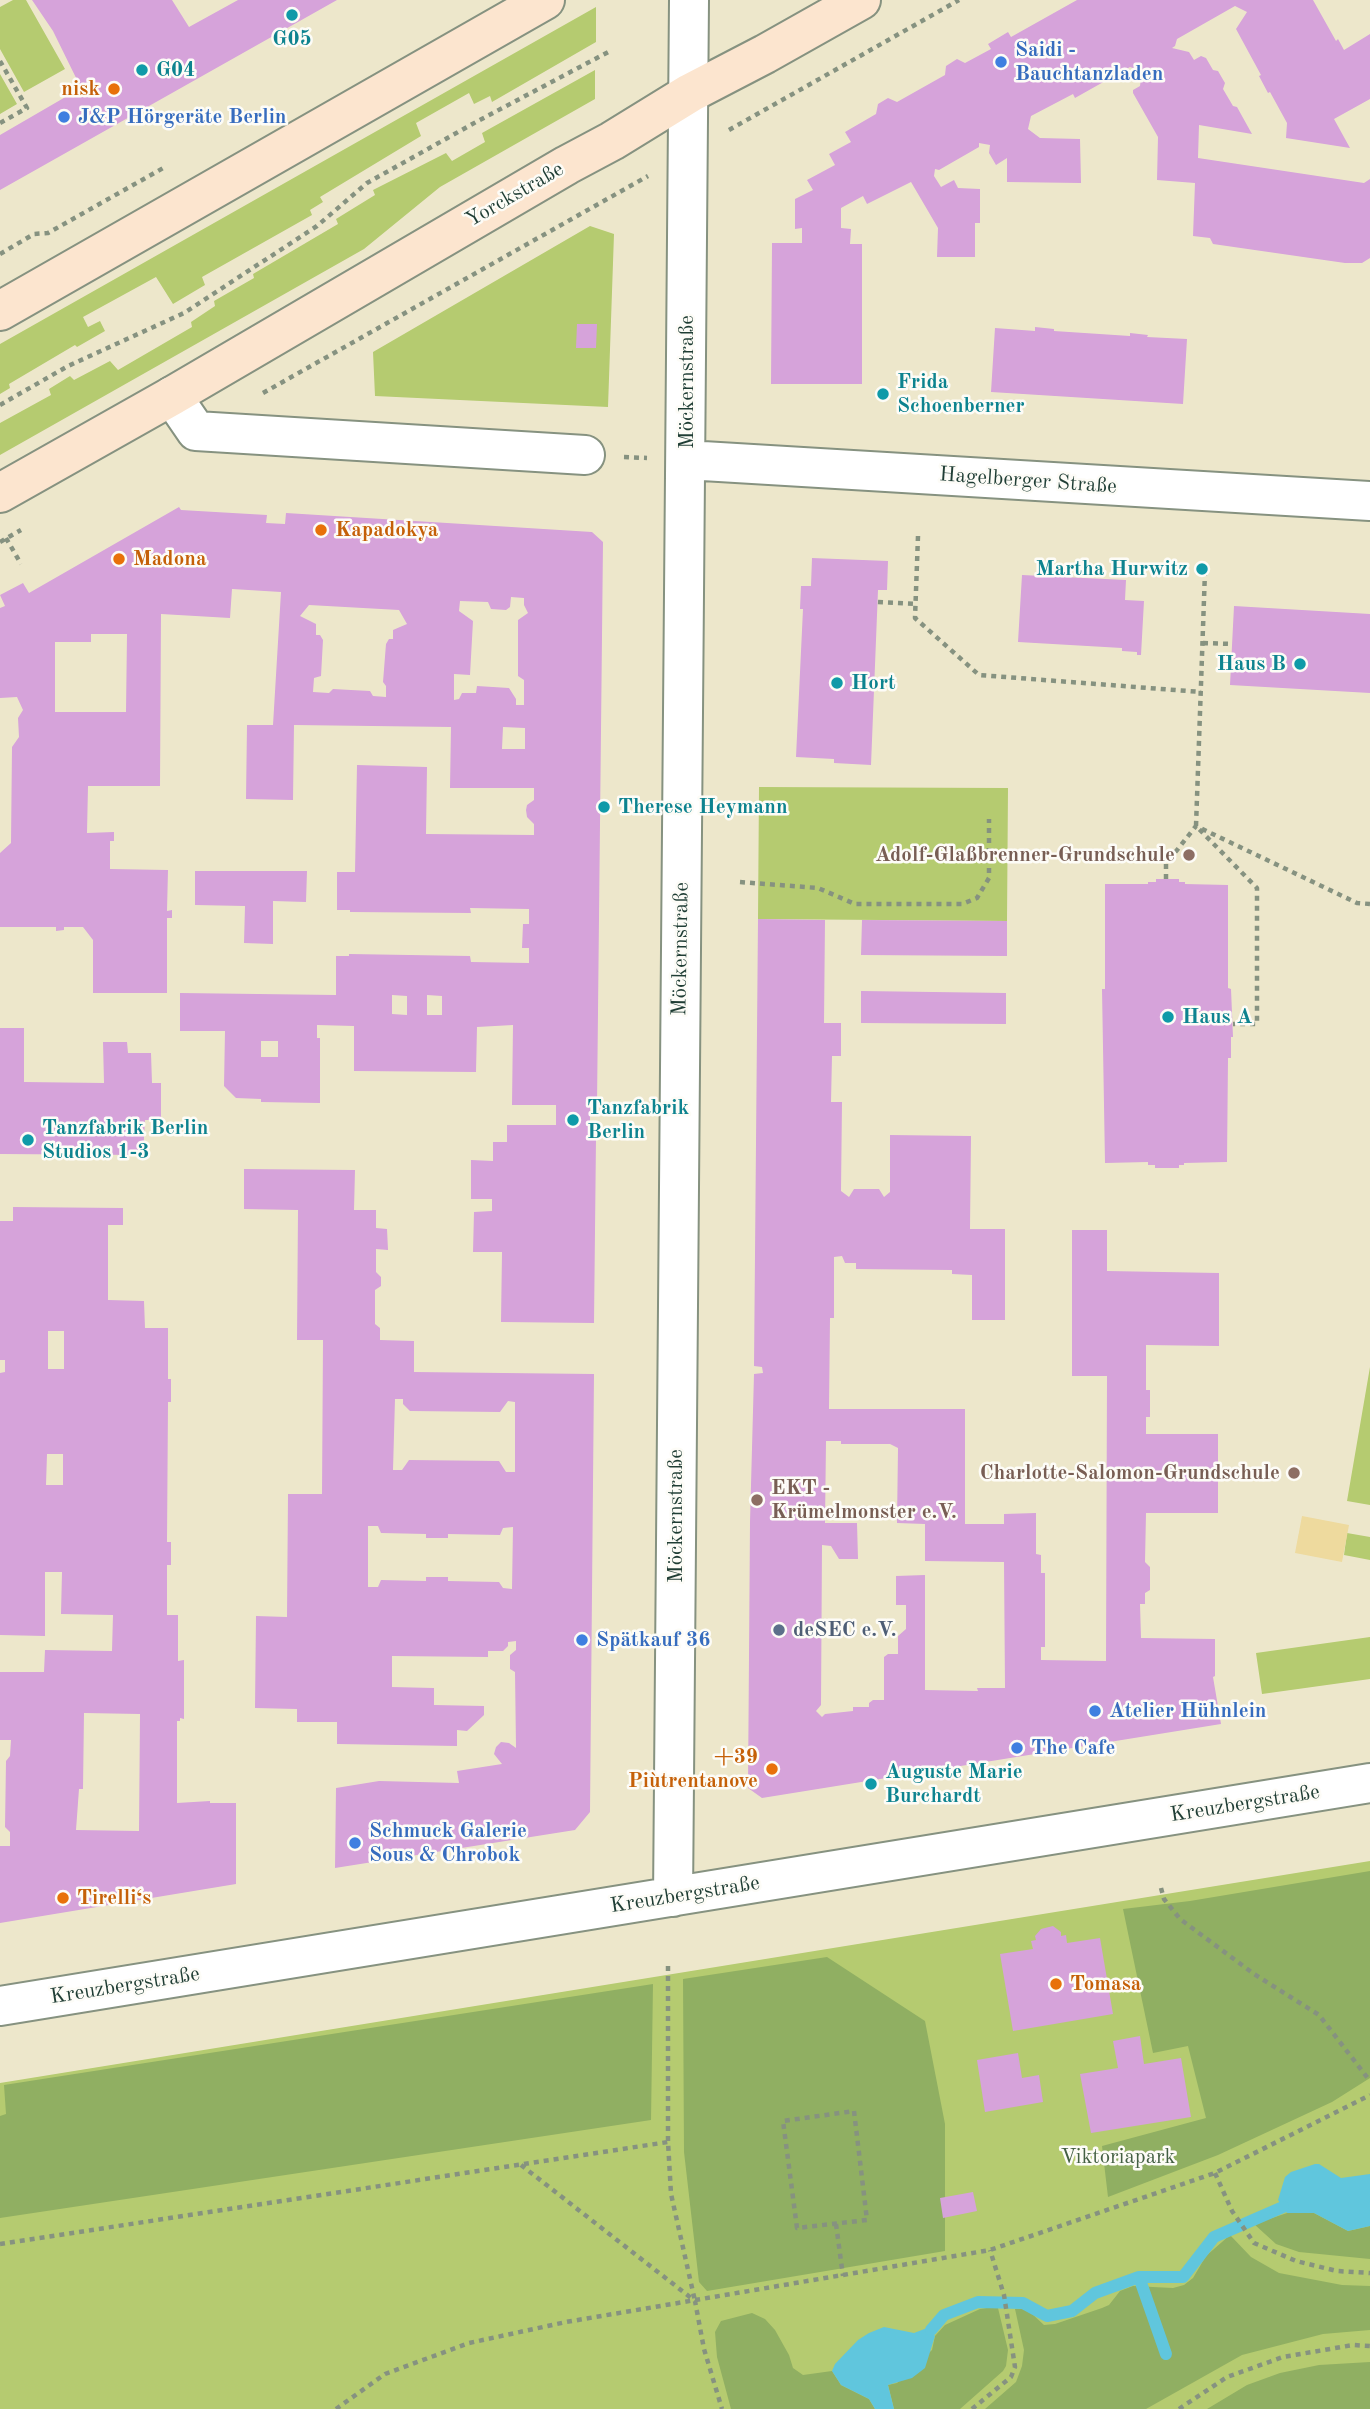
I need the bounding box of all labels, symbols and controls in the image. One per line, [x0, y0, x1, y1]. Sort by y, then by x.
marker: G05 [284, 7, 300, 23]
place label: G05 [272, 26, 312, 52]
place label: Saidi - Bauchtanzladen [1015, 37, 1163, 87]
marker: Saidi - Bauchtanzladen [993, 54, 1009, 70]
place label: G04 [156, 57, 195, 83]
marker: G04 [134, 62, 150, 78]
place label: nisk [61, 76, 100, 102]
marker: nisk [106, 81, 122, 97]
place label: J&P Hörgeräte Berlin [78, 104, 287, 130]
marker: J&P Hörgeräte Berlin [56, 109, 72, 125]
street label: Yorckstraße [461, 157, 569, 233]
street label: Möckernstraße [674, 315, 700, 449]
place label: Frida Schoenberner [897, 369, 1025, 419]
marker: Frida Schoenberner [875, 386, 891, 402]
street label: Hagelberger Straße [938, 462, 1118, 500]
place label: Kapadokya [335, 517, 438, 543]
marker: Kapadokya [313, 522, 329, 538]
place label: Madona [133, 546, 207, 572]
marker: Madona [111, 551, 127, 567]
place label: Martha Hurwitz [1036, 556, 1188, 582]
marker: Martha Hurwitz [1194, 561, 1210, 577]
place label: Haus B [1217, 651, 1286, 677]
marker: Haus B [1292, 656, 1308, 672]
place label: Hort [851, 670, 896, 696]
marker: Hort [829, 675, 845, 691]
place label: Therese Heymann [618, 794, 788, 820]
marker: Therese Heymann [596, 799, 612, 815]
place label: Adolf-Glaßbrenner-Grundschule [875, 842, 1175, 868]
marker: Adolf-Glaßbrenner-Grundschule [1181, 847, 1197, 863]
street label: Möckernstraße [667, 882, 695, 1016]
place label: Haus A [1182, 1004, 1252, 1030]
marker: Haus A [1160, 1009, 1176, 1025]
place label: Tanzfabrik Berlin [587, 1095, 689, 1145]
marker: Tanzfabrik Berlin [565, 1112, 581, 1128]
place label: Tanzfabrik Berlin Studios 1-3 [42, 1115, 208, 1165]
marker: Tanzfabrik Berlin Studios 1-3 [20, 1132, 36, 1148]
street label: Möckernstraße [663, 1449, 689, 1583]
place label: Charlotte-Salomon-Grundschule [980, 1460, 1280, 1486]
marker: Charlotte-Salomon-Grundschule [1286, 1465, 1302, 1481]
place label: EKT - Krümelmonster e.V. [771, 1475, 957, 1525]
marker: EKT - Krümelmonster e.V. [749, 1492, 765, 1508]
place label: deSEC e.V. [793, 1617, 897, 1643]
marker: deSEC e.V. [771, 1622, 787, 1638]
place label: Spätkauf 36 [596, 1627, 710, 1653]
marker: Spätkauf 36 [574, 1632, 590, 1648]
place label: Atelier Hühnlein [1109, 1698, 1267, 1724]
marker: Atelier Hühnlein [1087, 1703, 1103, 1719]
place label: The Cafe [1031, 1735, 1115, 1761]
marker: The Cafe [1009, 1740, 1025, 1756]
place label: +39 Piùtrentanove [628, 1744, 758, 1794]
place label: Auguste Marie Burchardt [885, 1759, 1023, 1809]
marker: +39 Piùtrentanove [764, 1761, 780, 1777]
marker: Auguste Marie Burchardt [863, 1776, 879, 1792]
street label: Kreuzbergstraße [1168, 1780, 1322, 1828]
place label: Schmuck Galerie Sous & Chrobok [369, 1818, 527, 1868]
marker: Schmuck Galerie Sous & Chrobok [347, 1835, 363, 1851]
street label: Kreuzbergstraße [608, 1871, 762, 1919]
place label: Tirelli‘s [77, 1885, 151, 1911]
marker: Tirelli‘s [55, 1890, 71, 1906]
street label: Kreuzbergstraße [48, 1962, 202, 2010]
place label: Tomasa [1070, 1971, 1141, 1997]
marker: Tomasa [1048, 1976, 1064, 1992]
park label: Viktoriapark [1060, 2144, 1176, 2170]

